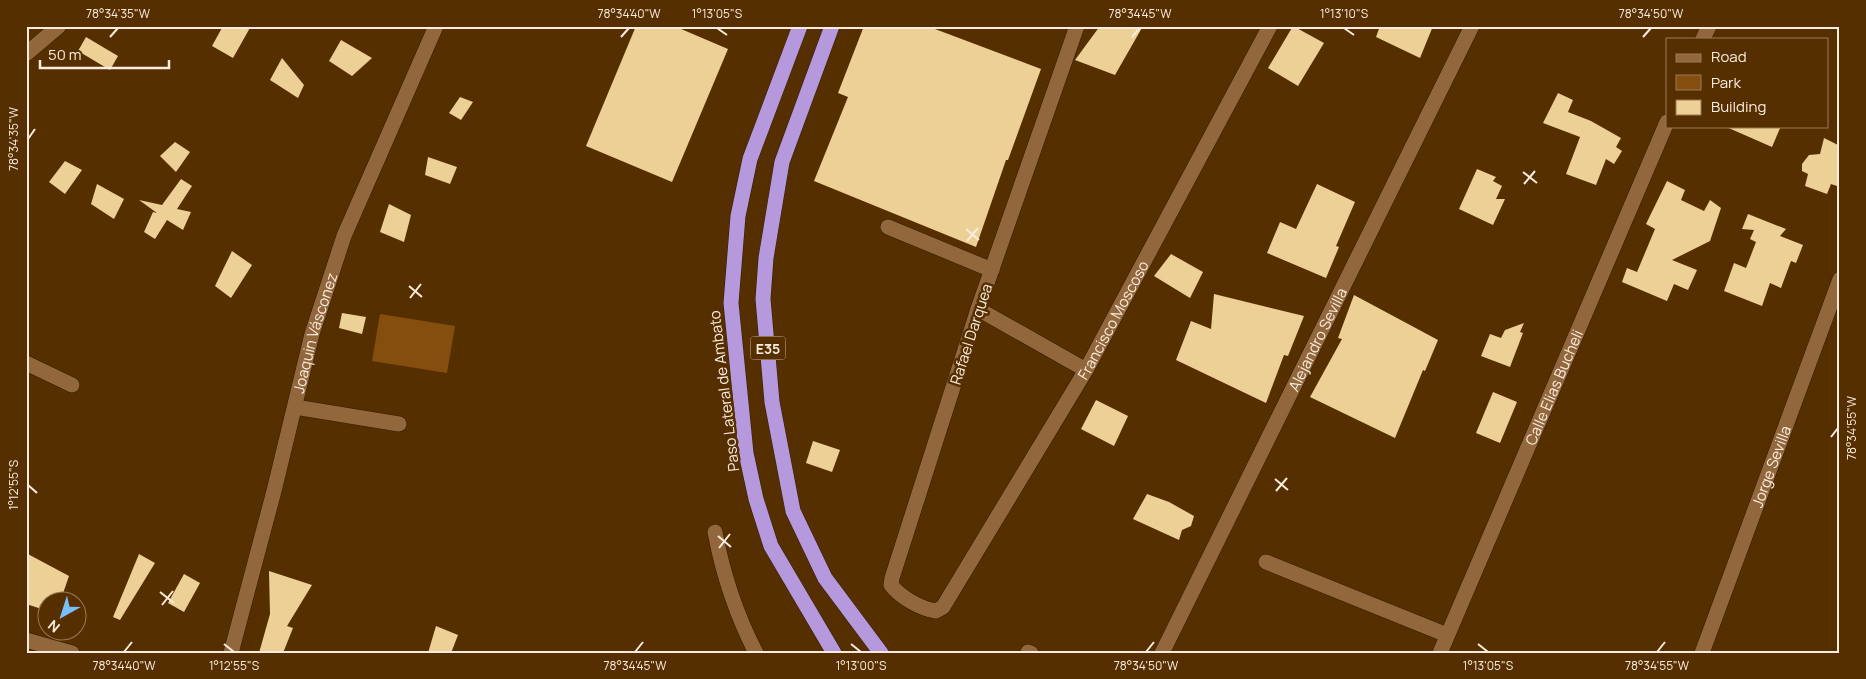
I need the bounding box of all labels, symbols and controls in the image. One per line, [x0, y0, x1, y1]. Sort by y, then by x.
text: 78°34'35"W [86, 5, 151, 22]
text: 78°34'40"W [597, 5, 661, 22]
text: 1°13'05"S [692, 5, 742, 22]
text: 78°34'45"W [1109, 5, 1172, 22]
text: 1°13'10"S [1320, 5, 1368, 22]
text: 78°34'50"W [1619, 5, 1684, 22]
scale bar [40, 38, 169, 70]
legend [1666, 38, 1828, 128]
text: 50 m [48, 44, 82, 65]
text: Road [1711, 46, 1747, 67]
text: Park [1711, 72, 1741, 93]
text: Building [1711, 96, 1766, 117]
text: 78°34'35"W [5, 106, 22, 171]
street label: Francisco Moscoso [1072, 256, 1153, 383]
street label: Joaquin Vásconez [288, 270, 342, 395]
street label: Rafael Darquea [945, 281, 997, 387]
street label: Alejandro Sevilla [1283, 284, 1352, 395]
street label: Paso Lateral de Ambato [704, 309, 744, 473]
street label: Calle Elias Bucheli [1520, 326, 1588, 448]
road number: E35 [750, 336, 786, 359]
text: 78°34'55"W [1843, 395, 1860, 460]
street label: Jorge Sevilla [1746, 422, 1796, 510]
text: 1°12'55"S [5, 460, 22, 510]
north arrow [38, 592, 88, 642]
text: N [44, 616, 63, 637]
text: 78°34'40"W [92, 657, 156, 674]
text: 1°12'55"S [209, 657, 259, 674]
text: 78°34'45"W [604, 657, 667, 674]
text: 1°13'00"S [836, 657, 886, 674]
text: 78°34'50"W [1114, 657, 1179, 674]
text: 1°13'05"S [1463, 657, 1513, 674]
text: 78°34'55"W [1625, 657, 1690, 674]

